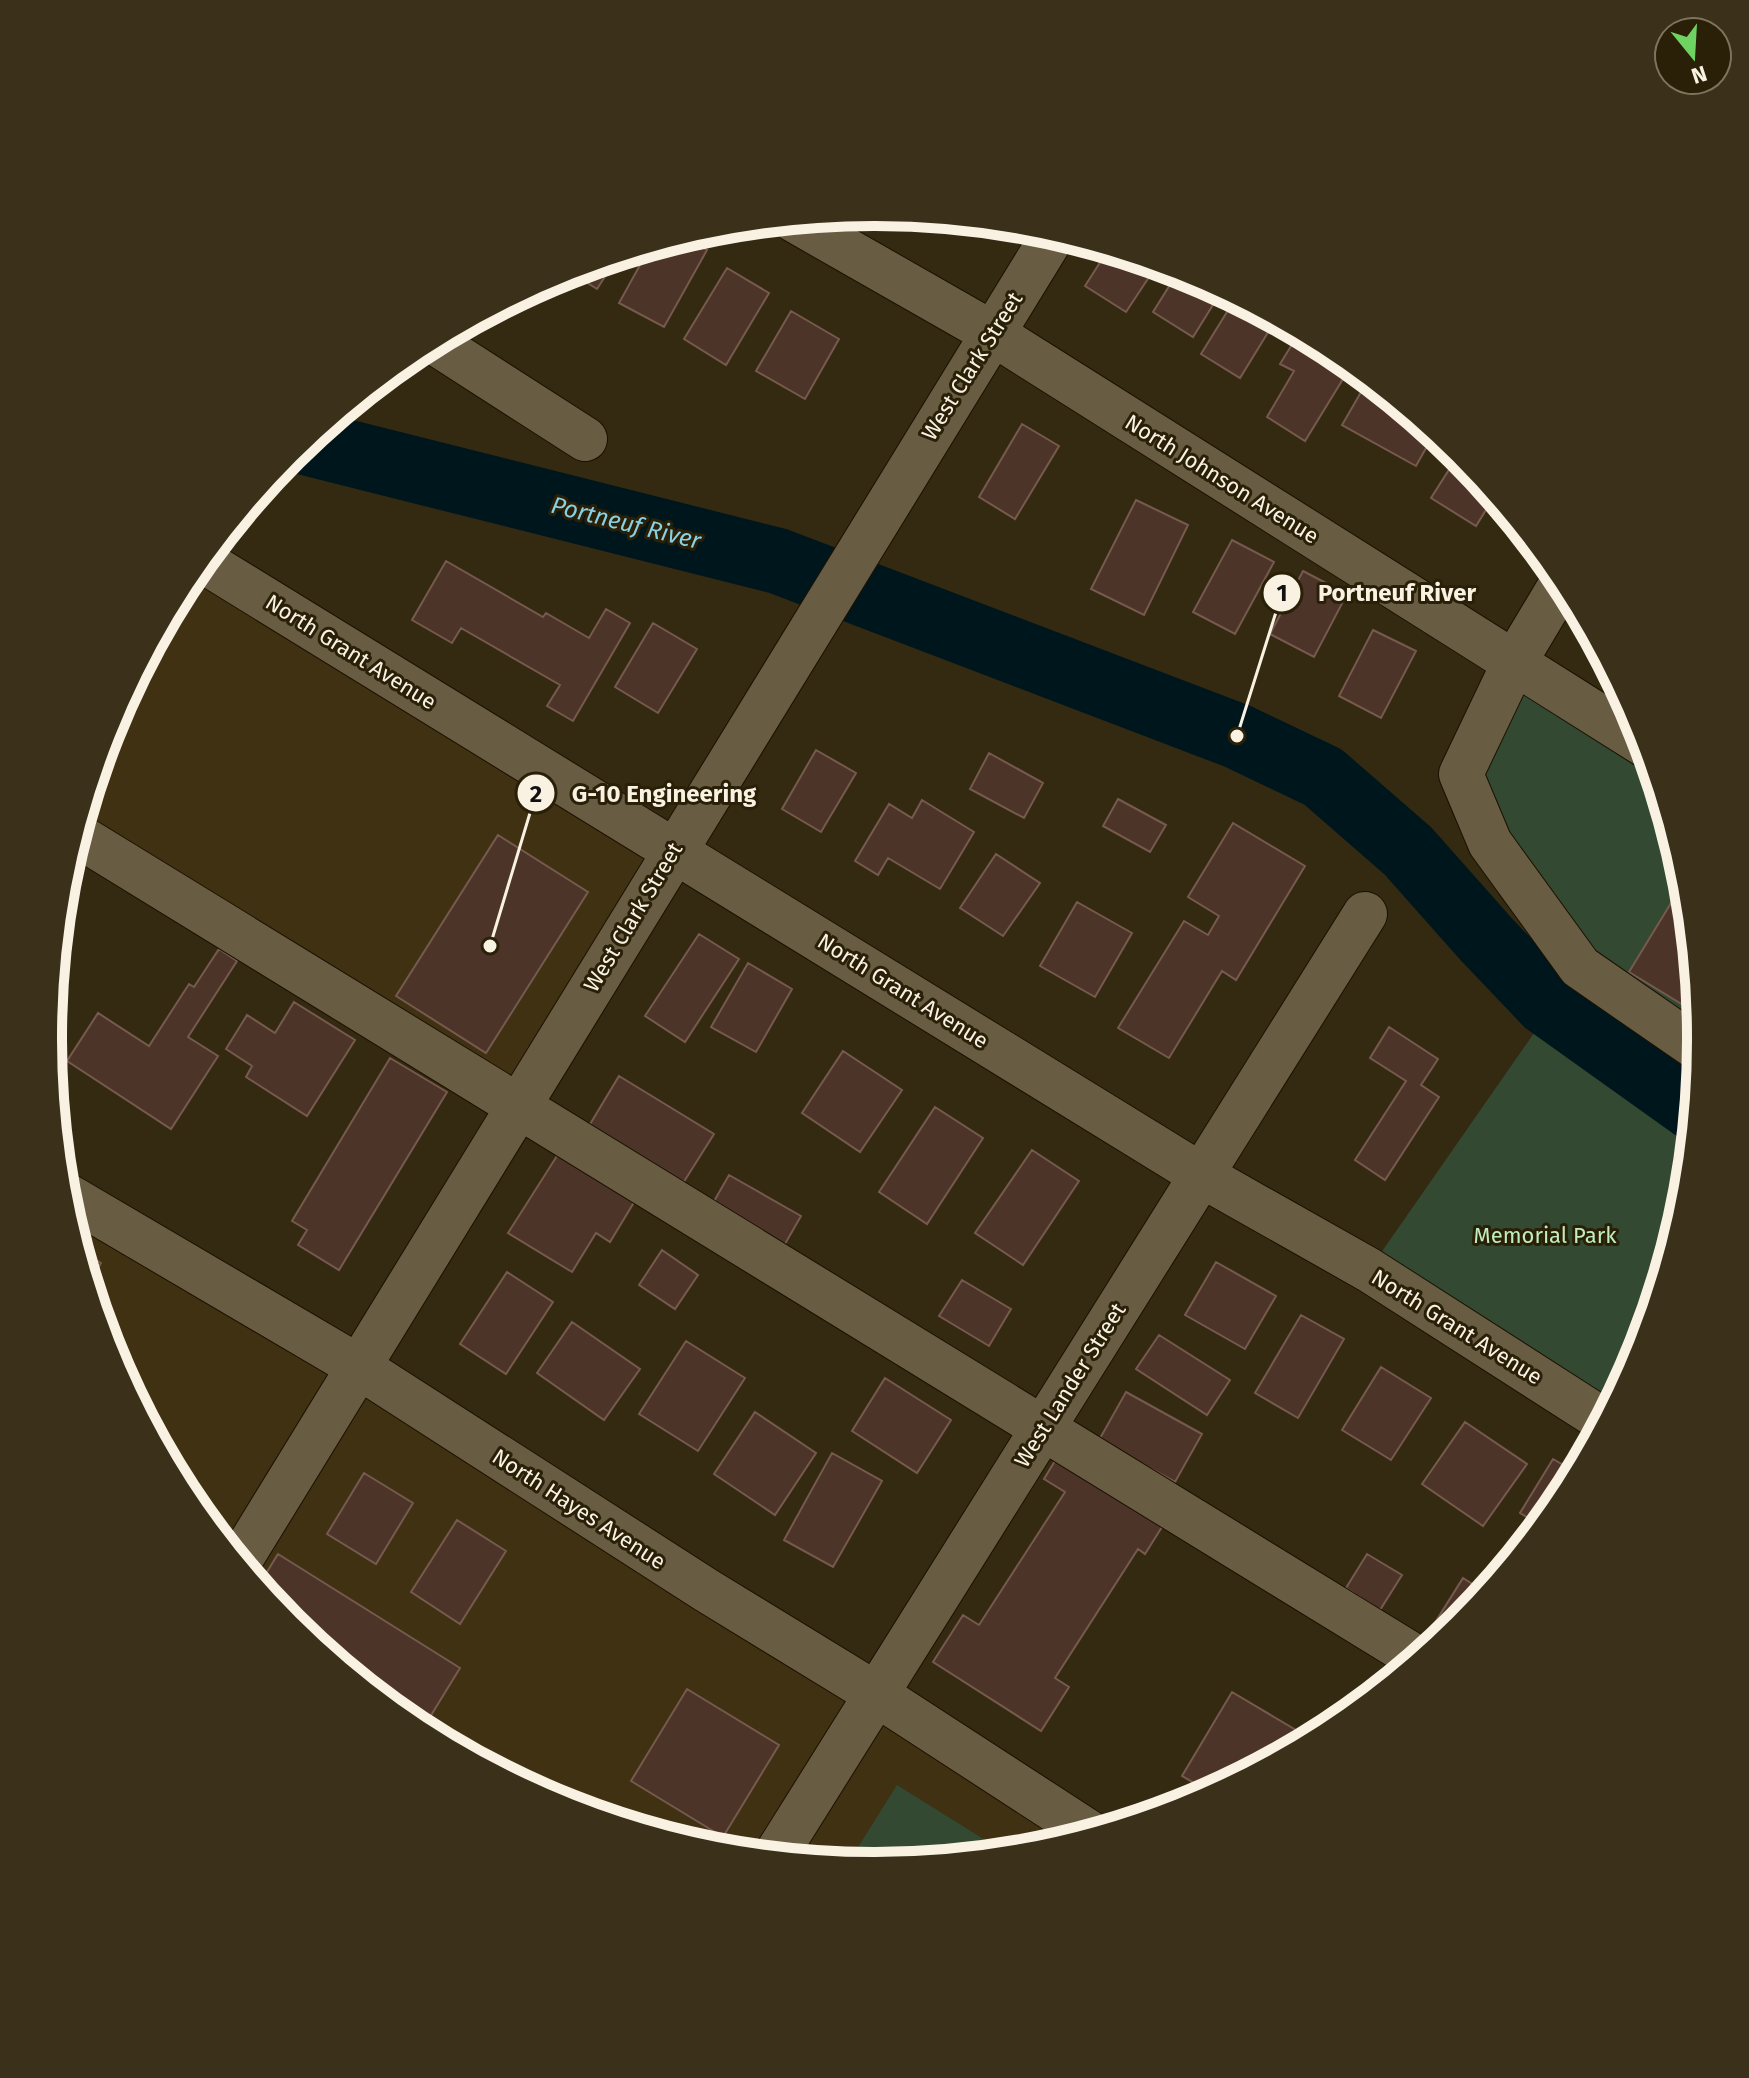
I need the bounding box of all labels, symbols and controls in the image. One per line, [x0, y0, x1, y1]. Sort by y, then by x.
north arrow [1653, 16, 1733, 96]
text: N [1688, 59, 1710, 90]
street label: West Clark Street [916, 287, 1028, 445]
street label: North Johnson Avenue [1120, 408, 1324, 550]
water label: Portneuf River [548, 491, 704, 555]
callout: Portneuf River [1262, 569, 1492, 617]
text: 1 [1276, 579, 1288, 607]
text: Portneuf River [1318, 579, 1476, 607]
street label: North Grant Avenue [261, 589, 441, 715]
callout: G-10 Engineering [516, 769, 772, 817]
text: 2 [530, 780, 542, 808]
text: G-10 Engineering [572, 780, 757, 808]
street label: West Clark Street [578, 837, 688, 997]
street label: North Grant Avenue [813, 928, 993, 1054]
park label: Memorial Park [1474, 1222, 1617, 1249]
street label: North Grant Avenue [1367, 1264, 1547, 1390]
street label: West Lander Street [1009, 1298, 1131, 1472]
street label: North Hayes Avenue [487, 1443, 671, 1575]

